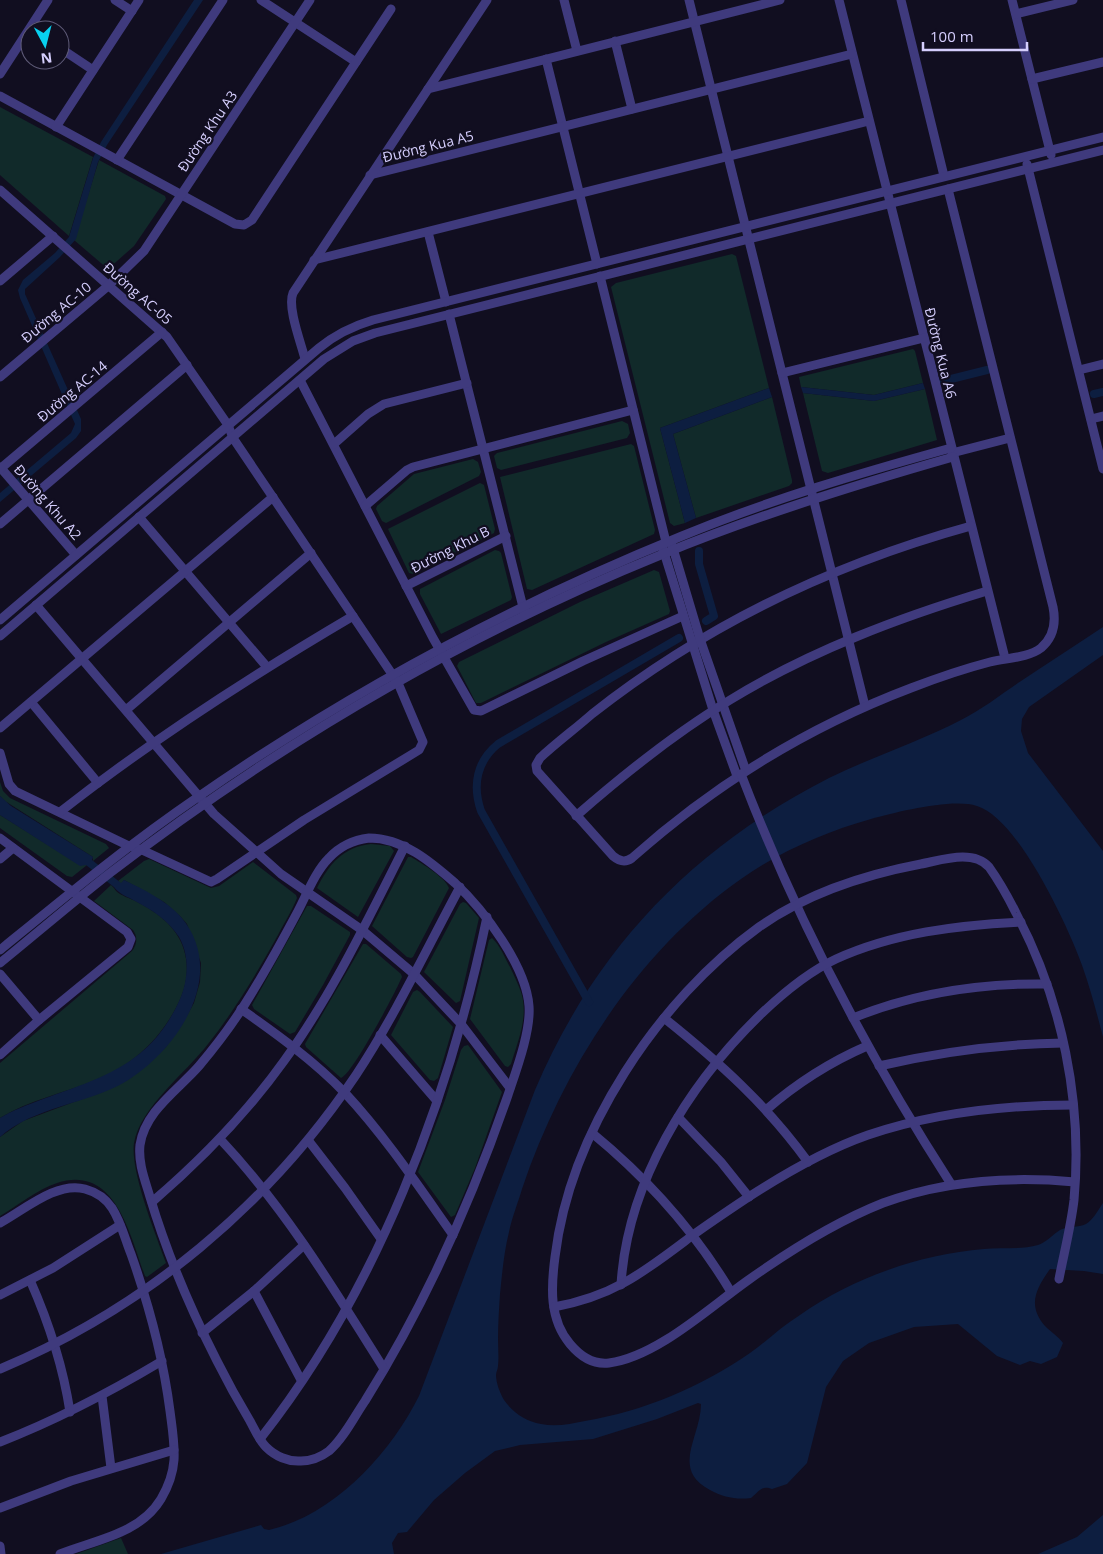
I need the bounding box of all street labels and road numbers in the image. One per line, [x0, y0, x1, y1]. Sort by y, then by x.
street label: Đường Khu A3 [173, 87, 241, 175]
street label: Đường Kua A5 [380, 126, 476, 166]
street label: Đường AC-05 [99, 258, 177, 328]
street label: Đường AC-10 [17, 277, 95, 347]
street label: Đường Kua A6 [921, 305, 961, 401]
street label: Đường AC-14 [33, 356, 111, 426]
street label: Đường Khu A2 [10, 460, 86, 544]
street label: Đường Khu B [407, 521, 493, 577]

